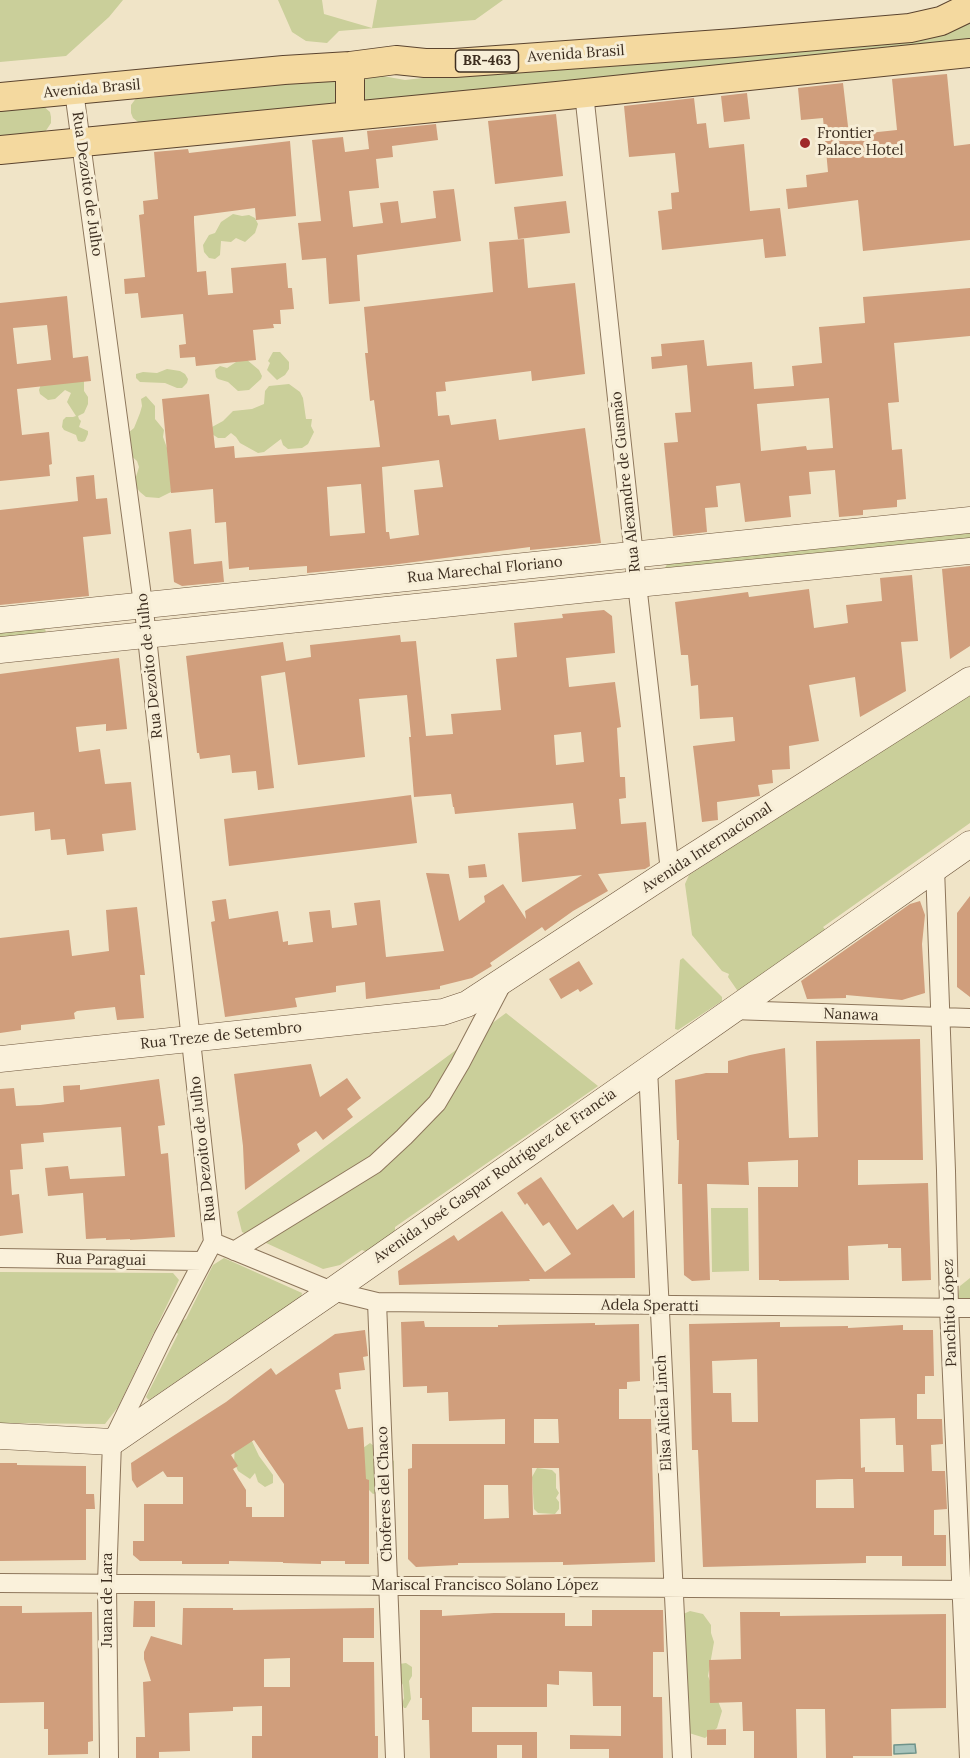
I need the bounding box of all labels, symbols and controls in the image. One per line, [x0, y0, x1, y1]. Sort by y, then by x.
street label: Avenida Brasil [527, 42, 625, 66]
road number: BR-463 [456, 50, 518, 72]
street label: Avenida Brasil [43, 76, 141, 102]
street label: Rua Dezoito de Julho [68, 110, 106, 258]
place label: Frontier Palace Hotel [817, 125, 904, 160]
marker: Frontier Palace Hotel [798, 136, 812, 150]
street label: Rua Alexandre de Gusmão [608, 391, 644, 573]
street label: Rua Marechal Floriano [406, 553, 564, 587]
street label: Rua Dezoito de Julho [133, 592, 167, 740]
street label: Avenida Internacional [638, 799, 776, 897]
street label: Nanawa [823, 1005, 879, 1025]
street label: Rua Treze de Setembro [139, 1019, 303, 1053]
street label: Rua Dezoito de Julho [186, 1075, 220, 1223]
street label: Avenida José Gaspar Rodríguez de Francia [370, 1085, 620, 1267]
street label: Rua Paraguai [56, 1250, 146, 1270]
street label: Panchito López [939, 1259, 961, 1367]
street label: Adela Speratti [601, 1296, 699, 1316]
street label: Elisa Alicia Linch [652, 1354, 676, 1472]
street label: Choferes del Chaco [374, 1426, 396, 1562]
street label: Juana de Lara [99, 1553, 117, 1647]
street label: Mariscal Francisco Solano López [371, 1577, 599, 1595]

